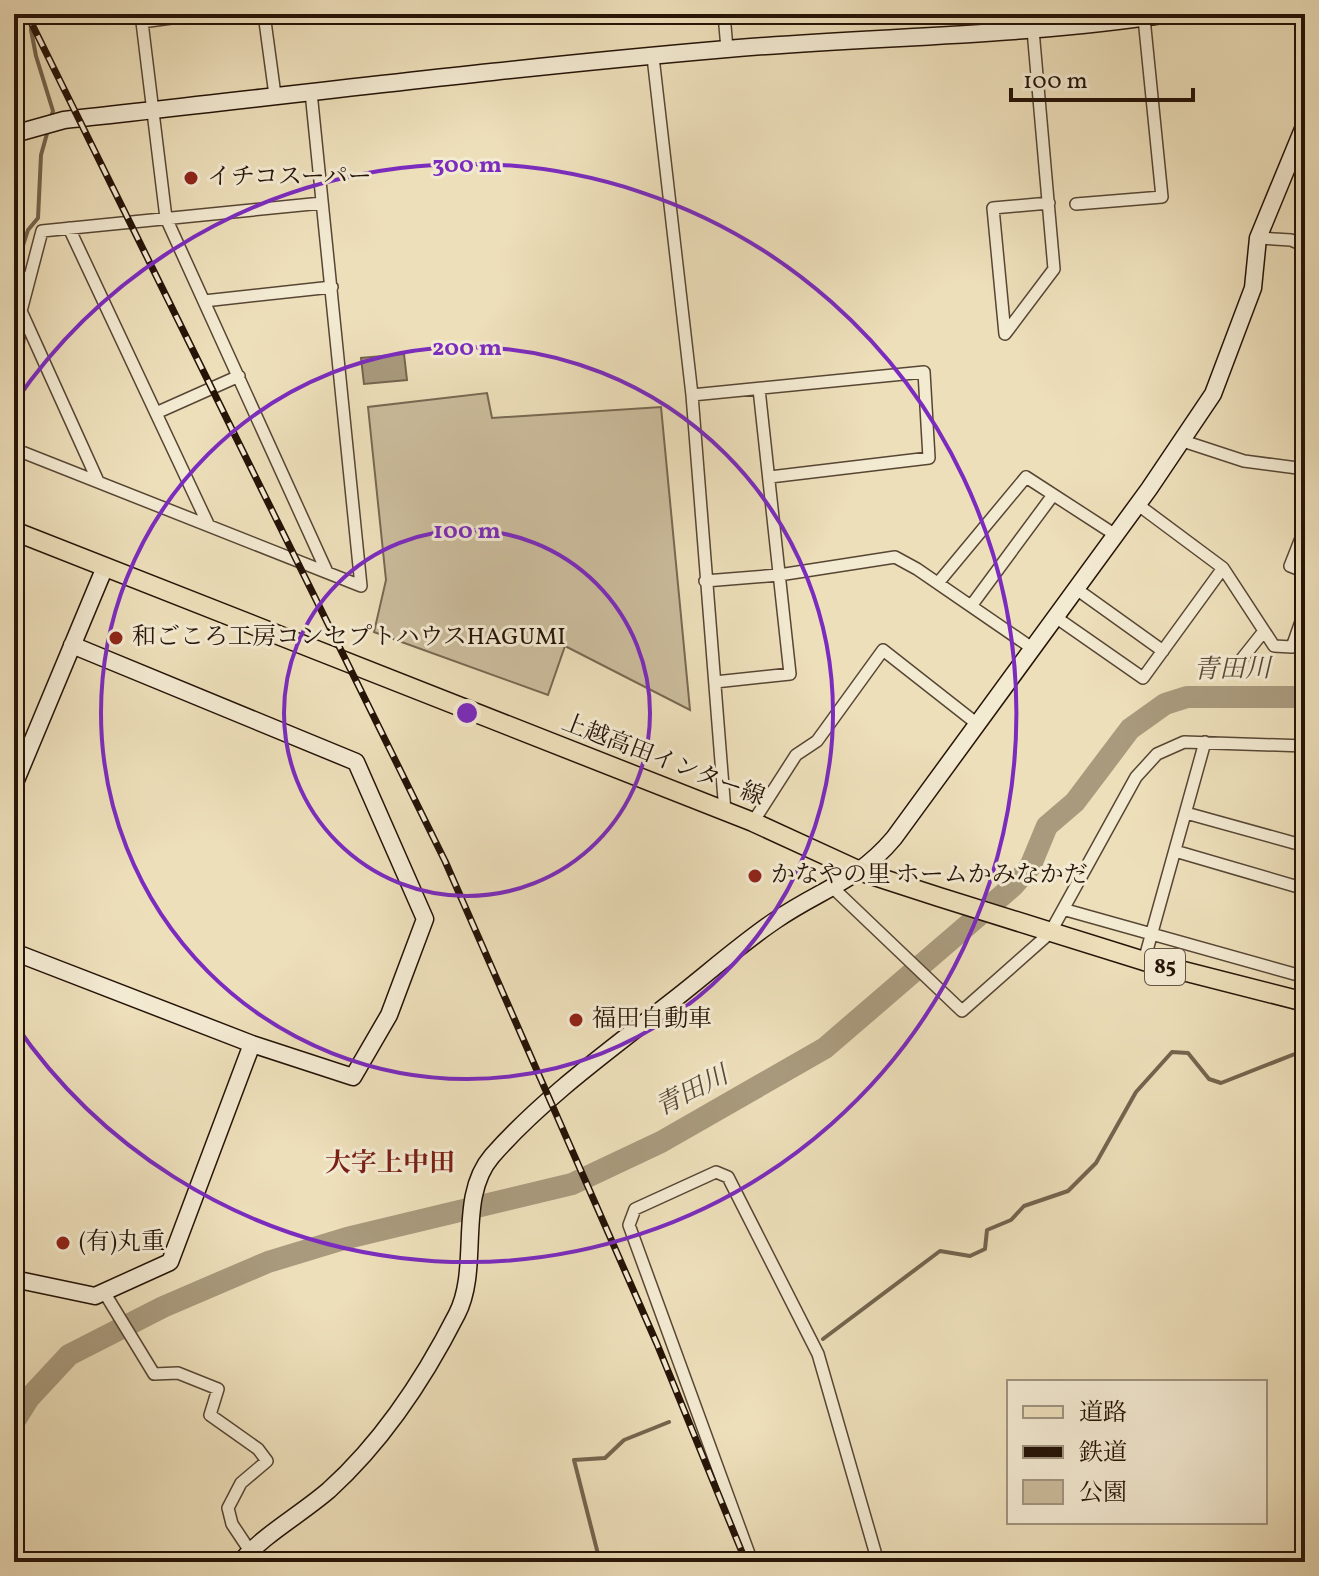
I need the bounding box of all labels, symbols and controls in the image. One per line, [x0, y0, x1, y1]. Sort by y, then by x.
scale bar [1011, 52, 1193, 102]
text: 100 m [1023, 65, 1088, 99]
text: 300 m [432, 149, 502, 183]
place label: イチコスーパー [207, 161, 372, 195]
marker: イチコスーパー [182, 169, 200, 187]
text: 200 m [432, 332, 502, 366]
text: 100 m [433, 515, 501, 549]
place label: 和ごころ工房コンセプトハウスHAGUMI [132, 621, 566, 655]
marker: 和ごころ工房コンセプトハウスHAGUMI [107, 629, 125, 647]
water label: 青田川 [1193, 651, 1274, 689]
centre of rings [453, 699, 481, 727]
street label: 上越高田インター線 [557, 707, 769, 815]
place label: かなやの里 ホームかみなかだ [771, 859, 1088, 893]
marker: かなやの里 ホームかみなかだ [746, 867, 764, 885]
road number: 85 [1145, 949, 1185, 985]
place label: 福田自動車 [592, 1003, 712, 1037]
marker: 福田自動車 [567, 1011, 585, 1029]
water label: 青田川 [649, 1057, 738, 1126]
district label: 大字上中田 [325, 1146, 455, 1182]
place label: (有)丸重 [79, 1226, 165, 1260]
marker: (有)丸重 [54, 1234, 72, 1252]
legend [1007, 1380, 1267, 1524]
text: 道路 [1079, 1397, 1127, 1431]
text: 鉄道 [1079, 1437, 1127, 1471]
text: 公園 [1079, 1477, 1127, 1511]

